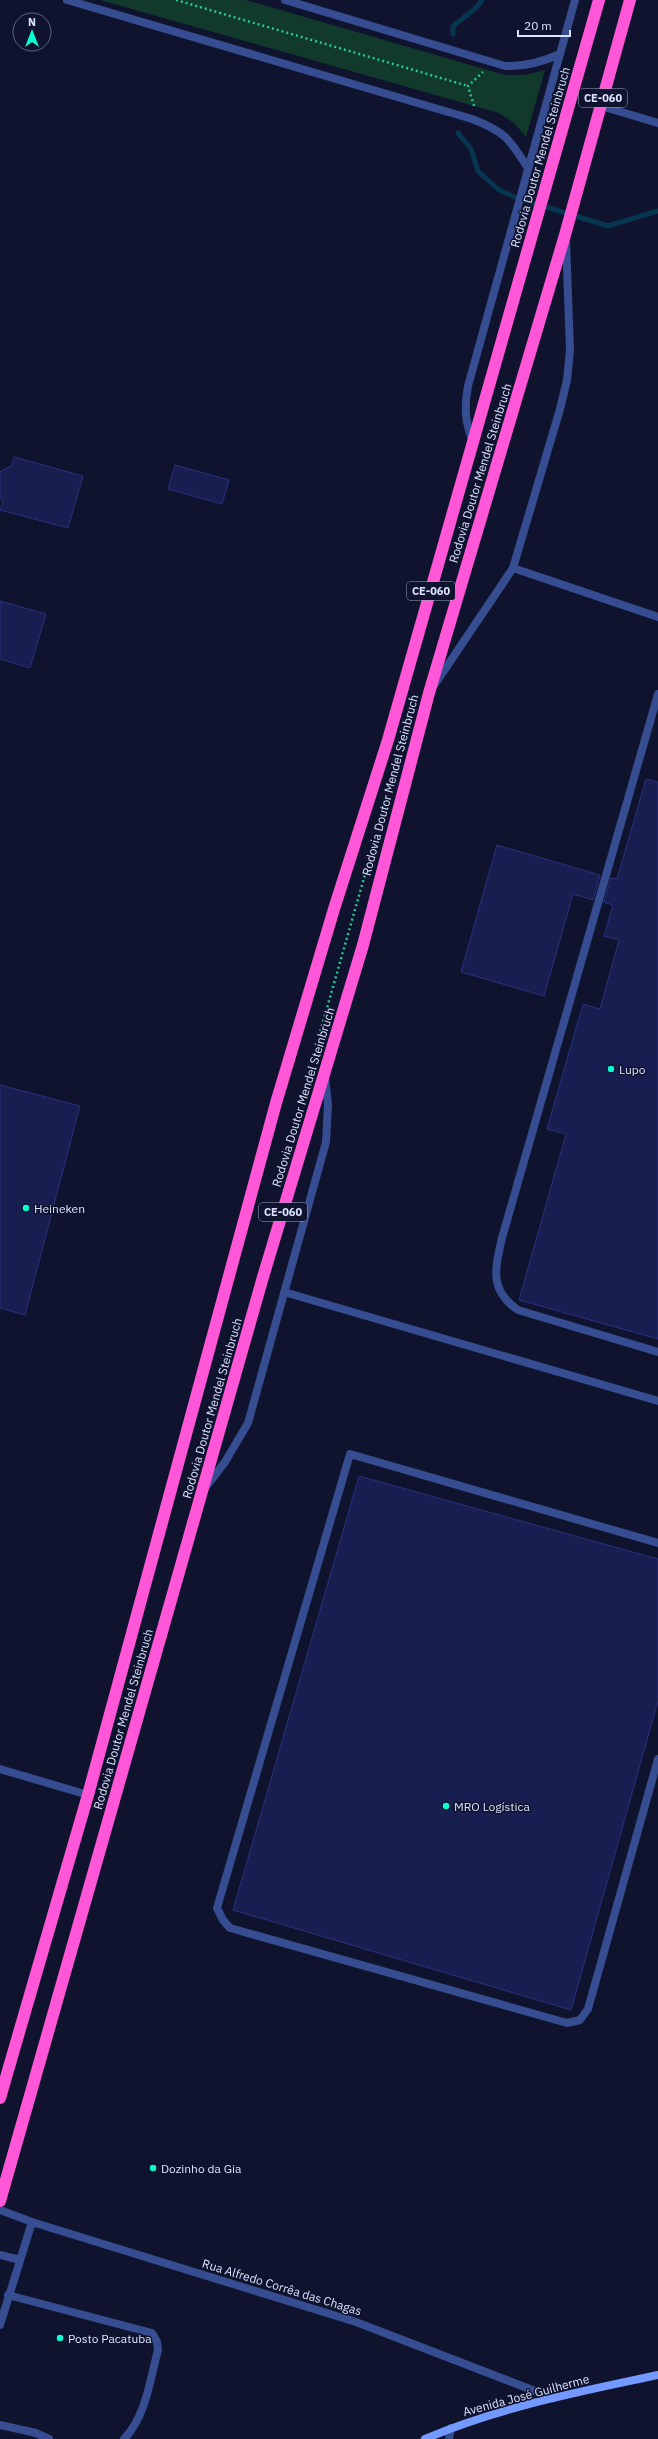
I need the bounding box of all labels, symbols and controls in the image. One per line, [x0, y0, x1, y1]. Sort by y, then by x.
north arrow [12, 12, 52, 52]
scale bar [518, 12, 570, 38]
text: N [28, 15, 36, 29]
text: 20 m [524, 18, 552, 33]
street label: Rodovia Doutor Mendel Steinbruch [507, 65, 573, 249]
road number: CE-060 [579, 89, 627, 107]
street label: Rodovia Doutor Mendel Steinbruch [445, 381, 515, 565]
road number: CE-060 [407, 582, 455, 600]
street label: Rodovia Doutor Mendel Steinbruch [359, 693, 421, 877]
street label: Rodovia Doutor Mendel Steinbruch [268, 1005, 338, 1189]
place label: Lupo [619, 1062, 646, 1077]
marker: Lupo [606, 1064, 616, 1074]
place label: Heineken [34, 1201, 85, 1216]
marker: Heineken [21, 1203, 31, 1213]
road number: CE-060 [259, 1203, 307, 1221]
street label: Rodovia Doutor Mendel Steinbruch [179, 1316, 245, 1500]
street label: Rodovia Doutor Mendel Steinbruch [90, 1627, 156, 1811]
place label: MRO Logística [454, 1799, 531, 1814]
marker: MRO Logística [441, 1801, 451, 1811]
place label: Dozinho da Gia [161, 2161, 242, 2176]
marker: Dozinho da Gia [148, 2163, 158, 2173]
street label: Rua Alfredo Corrêa das Chagas [200, 2256, 364, 2318]
place label: Posto Pacatuba [68, 2331, 152, 2346]
marker: Posto Pacatuba [55, 2333, 65, 2343]
street label: Avenida José Guilherme [461, 2371, 591, 2419]

